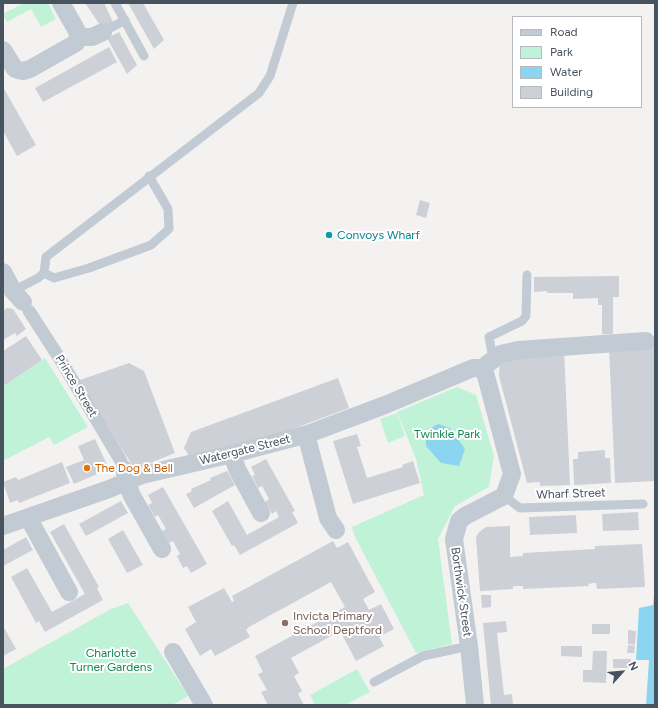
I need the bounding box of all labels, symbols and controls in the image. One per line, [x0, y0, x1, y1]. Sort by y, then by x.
legend [512, 16, 642, 108]
text: Road [550, 25, 578, 39]
text: Park [550, 45, 573, 59]
text: Water [550, 65, 582, 79]
text: Building [550, 85, 593, 99]
place label: Convoys Wharf [337, 228, 420, 242]
marker: Convoys Wharf [324, 230, 334, 240]
street label: Prince Street [52, 352, 100, 420]
park label: Twinkle Park [414, 427, 480, 441]
street label: Watergate Street [198, 432, 292, 468]
place label: The Dog & Bell [95, 461, 173, 475]
marker: The Dog & Bell [82, 463, 92, 473]
street label: Wharf Street [536, 486, 606, 502]
street label: Borthwick Street [448, 546, 474, 638]
place label: Invicta Primary School Deptford [293, 609, 382, 637]
marker: Invicta Primary School Deptford [280, 618, 290, 628]
park label: Charlotte Turner Gardens [70, 646, 152, 674]
north arrow [602, 652, 642, 692]
text: N [625, 660, 641, 673]

